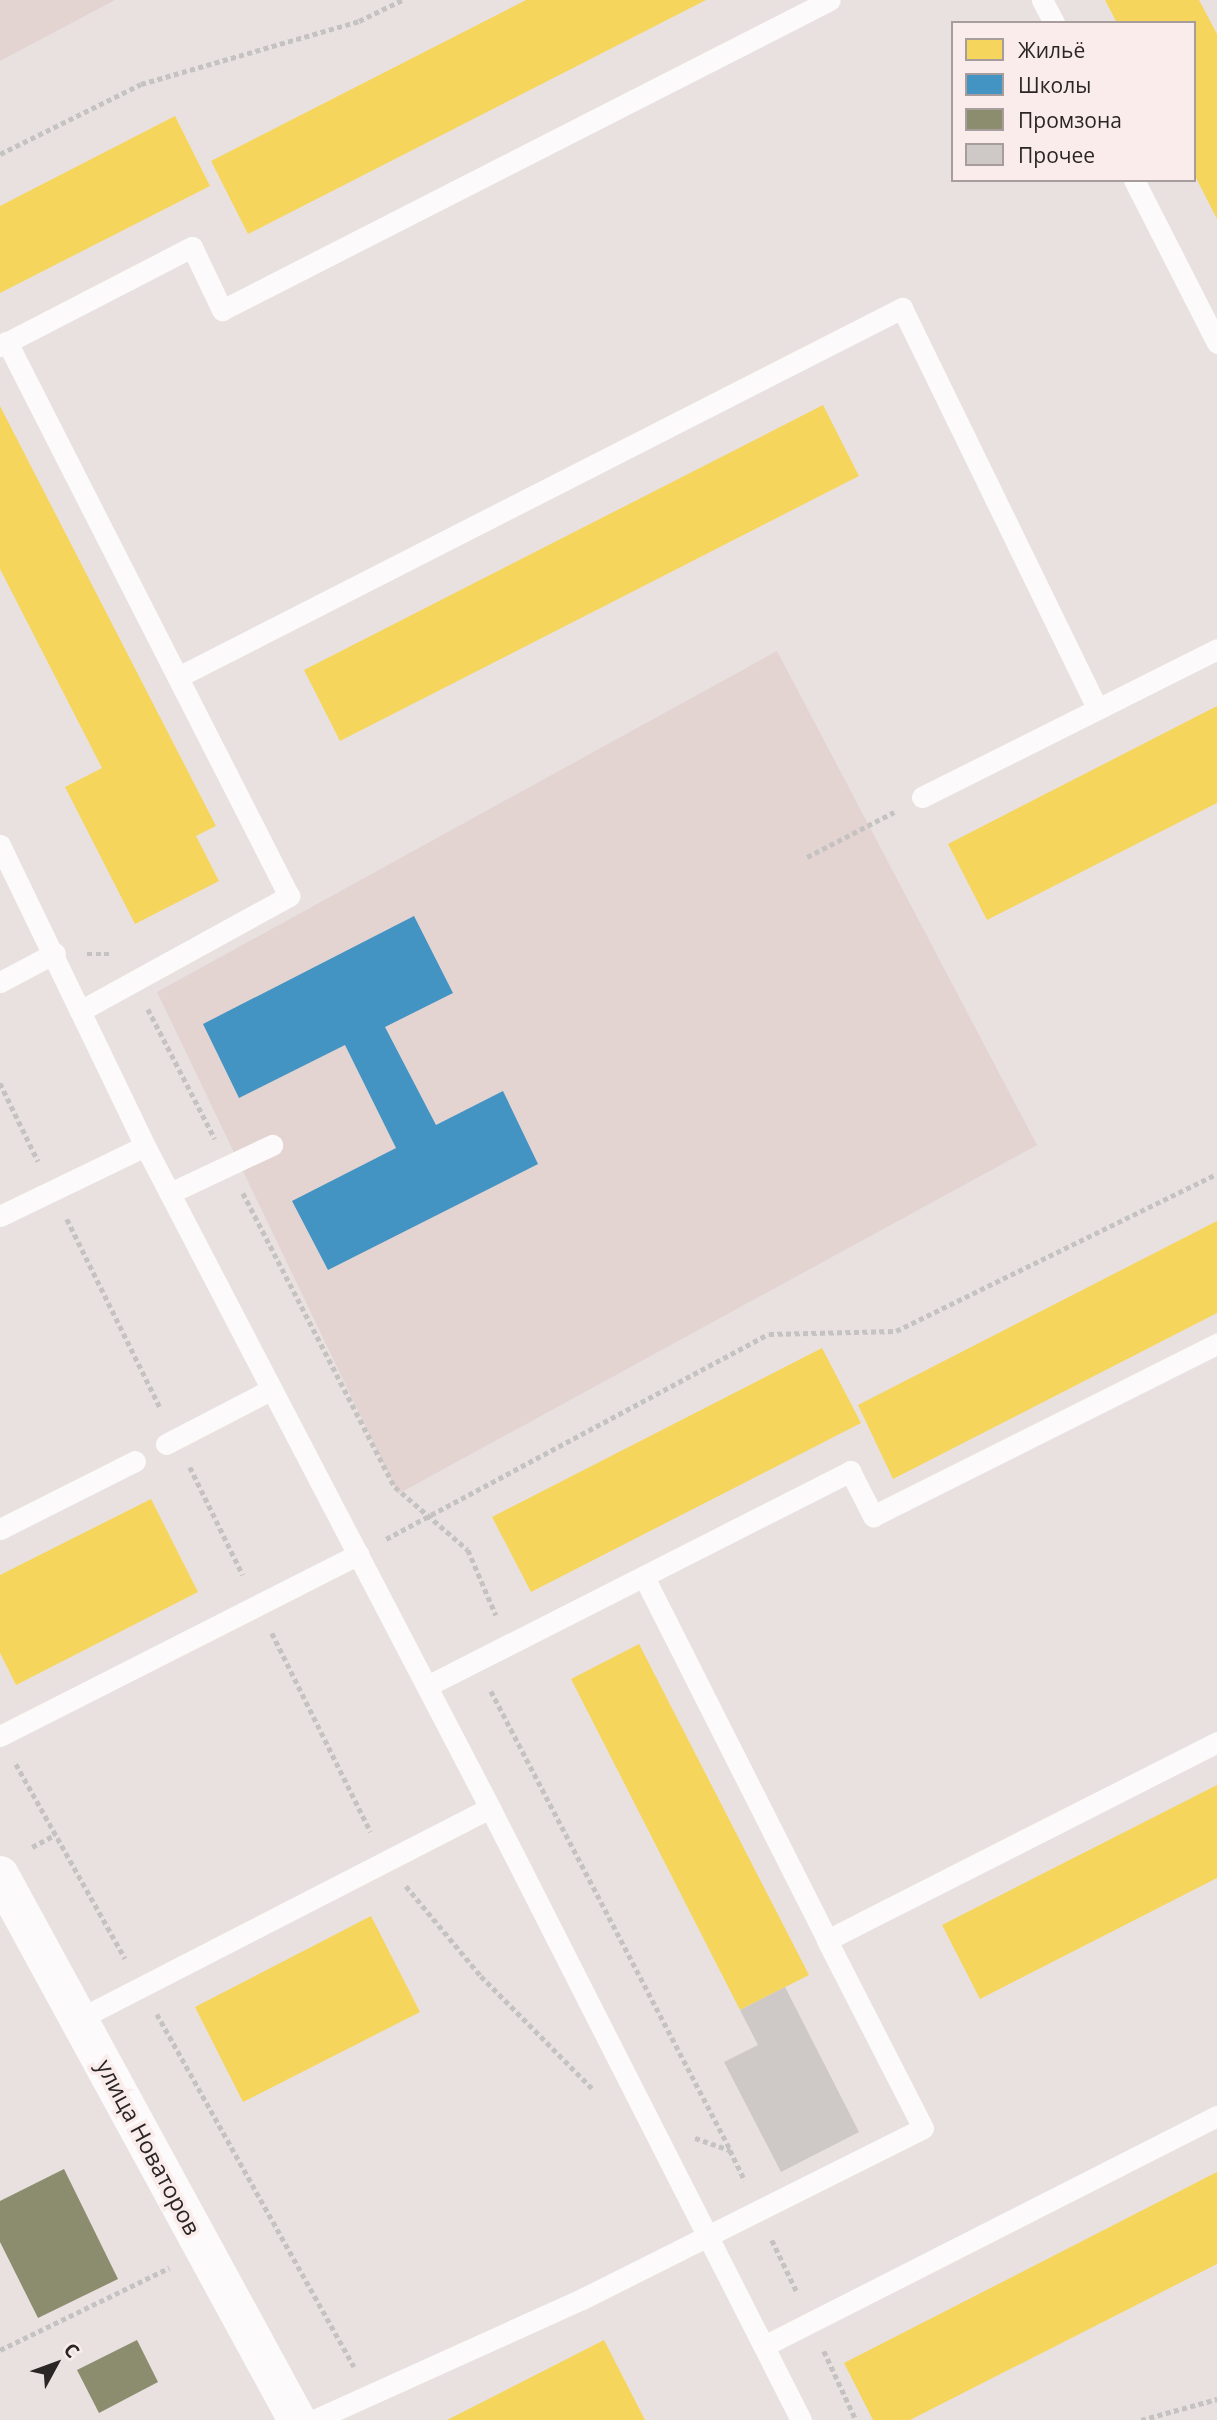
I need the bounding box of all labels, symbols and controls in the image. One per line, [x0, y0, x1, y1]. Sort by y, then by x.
legend [951, 21, 1196, 182]
text: Жильё [1018, 36, 1085, 64]
text: Школы [1018, 71, 1091, 99]
text: Промзона [1018, 106, 1122, 134]
text: Прочее [1018, 141, 1095, 169]
street label: улица Новаторов [91, 2054, 207, 2240]
north arrow [21, 2329, 91, 2399]
text: С [58, 2337, 86, 2363]

